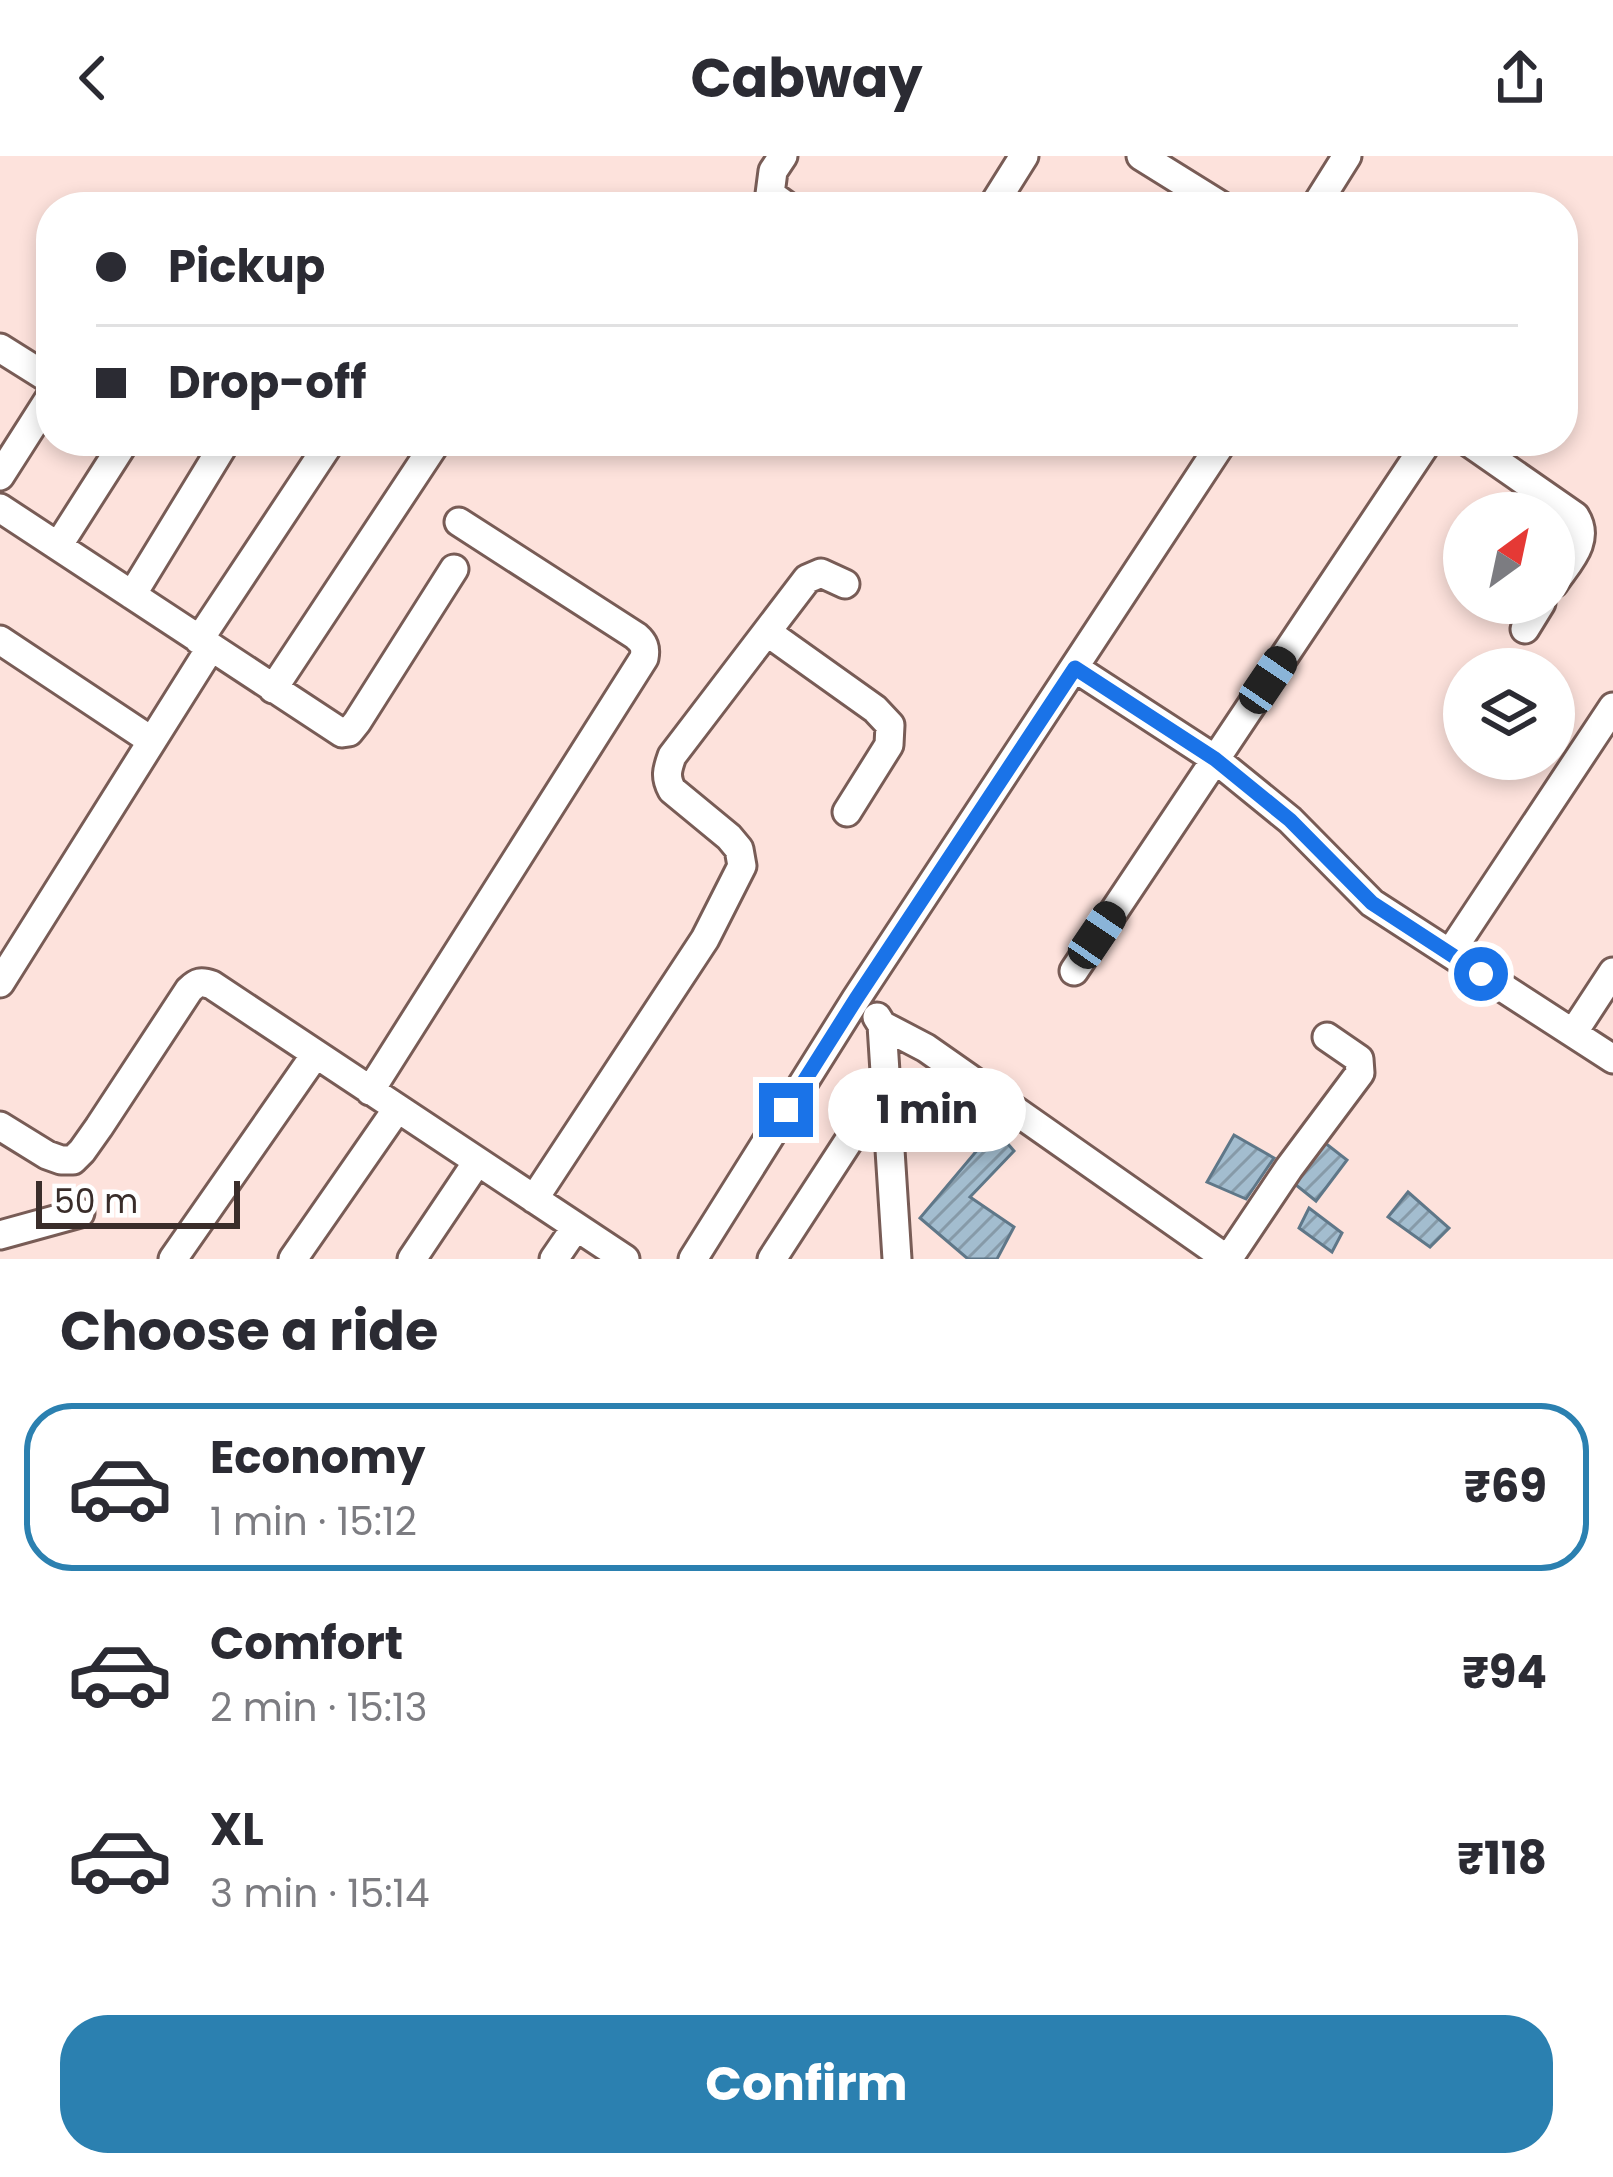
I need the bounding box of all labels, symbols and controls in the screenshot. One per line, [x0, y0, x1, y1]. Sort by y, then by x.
text: Cabway [690, 40, 923, 116]
icon: back [60, 45, 126, 111]
icon: share [1487, 45, 1553, 111]
text: Pickup [168, 235, 325, 298]
text: Drop-off [168, 351, 366, 414]
north arrow [1443, 492, 1575, 624]
map controls [1443, 492, 1575, 780]
car [1233, 640, 1303, 720]
button: layers [1443, 648, 1575, 780]
car [1062, 895, 1132, 975]
route start [1454, 947, 1508, 1001]
callout: 1 min [828, 1068, 1026, 1152]
text: 1 min [876, 1082, 978, 1137]
route end [759, 1083, 813, 1137]
scale bar [36, 1175, 240, 1228]
text: 50 m [54, 1178, 138, 1225]
text: Choose a ride [60, 1293, 438, 1369]
text: Economy [210, 1426, 425, 1489]
icon: car [66, 1433, 174, 1541]
text: ₹69 [1464, 1455, 1547, 1518]
text: 1 min · 15:12 [210, 1494, 417, 1549]
text: Comfort [210, 1612, 403, 1675]
icon: car [66, 1619, 174, 1727]
text: ₹94 [1462, 1641, 1547, 1704]
text: 2 min · 15:13 [210, 1680, 427, 1735]
text: XL [210, 1798, 264, 1861]
icon: car [66, 1805, 174, 1913]
text: ₹118 [1457, 1827, 1547, 1890]
text: 3 min · 15:14 [210, 1866, 430, 1921]
button: Confirm [60, 2015, 1553, 2153]

